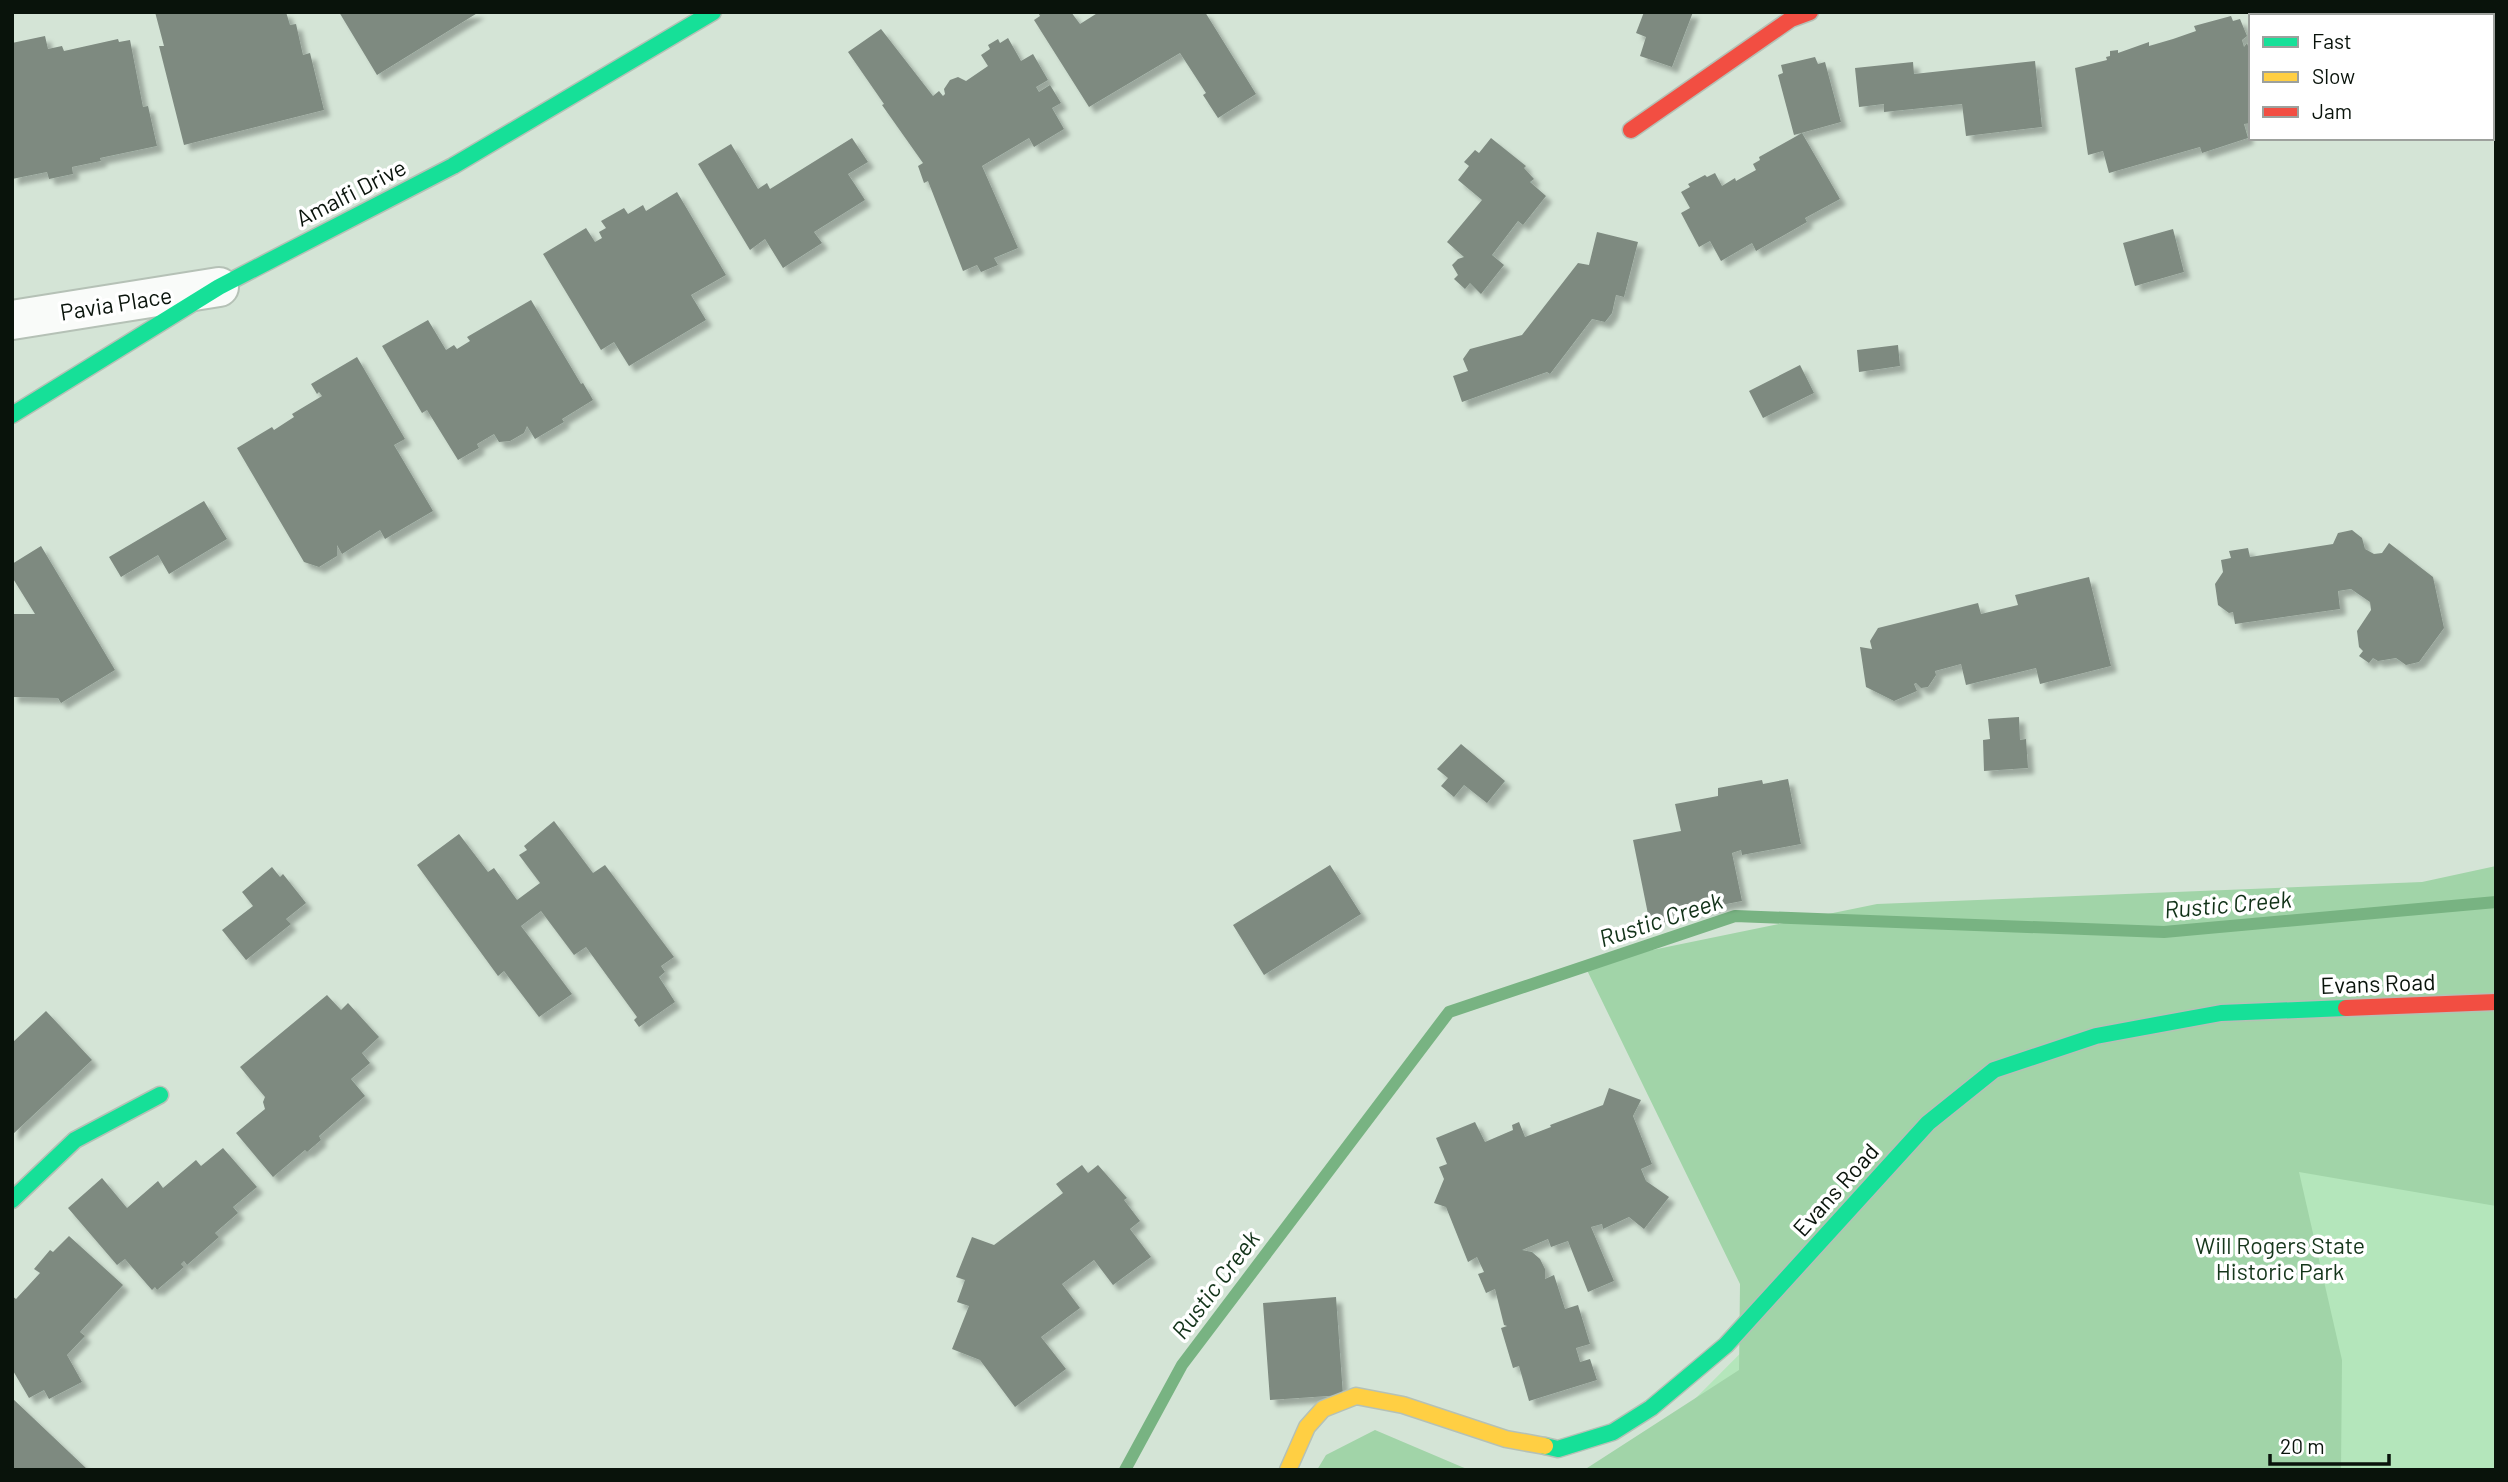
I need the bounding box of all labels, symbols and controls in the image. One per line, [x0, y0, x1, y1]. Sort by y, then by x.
legend [2249, 14, 2494, 140]
text: Fast [2312, 28, 2352, 53]
text: Slow [2312, 63, 2355, 88]
text: Jam [2312, 98, 2352, 123]
street label: Amalfi Drive [291, 152, 410, 232]
street label: Pavia Place [58, 280, 174, 326]
water label: Rustic Creek [2163, 883, 2293, 924]
water label: Rustic Creek [1595, 885, 1726, 952]
street label: Evans Road [2320, 967, 2436, 999]
street label: Evans Road [1786, 1137, 1884, 1242]
water label: Rustic Creek [1165, 1224, 1265, 1344]
park label: Will Rogers State Historic Park [2195, 1231, 2365, 1285]
scale bar [2270, 1422, 2389, 1466]
text: 20 m [2280, 1433, 2325, 1458]

